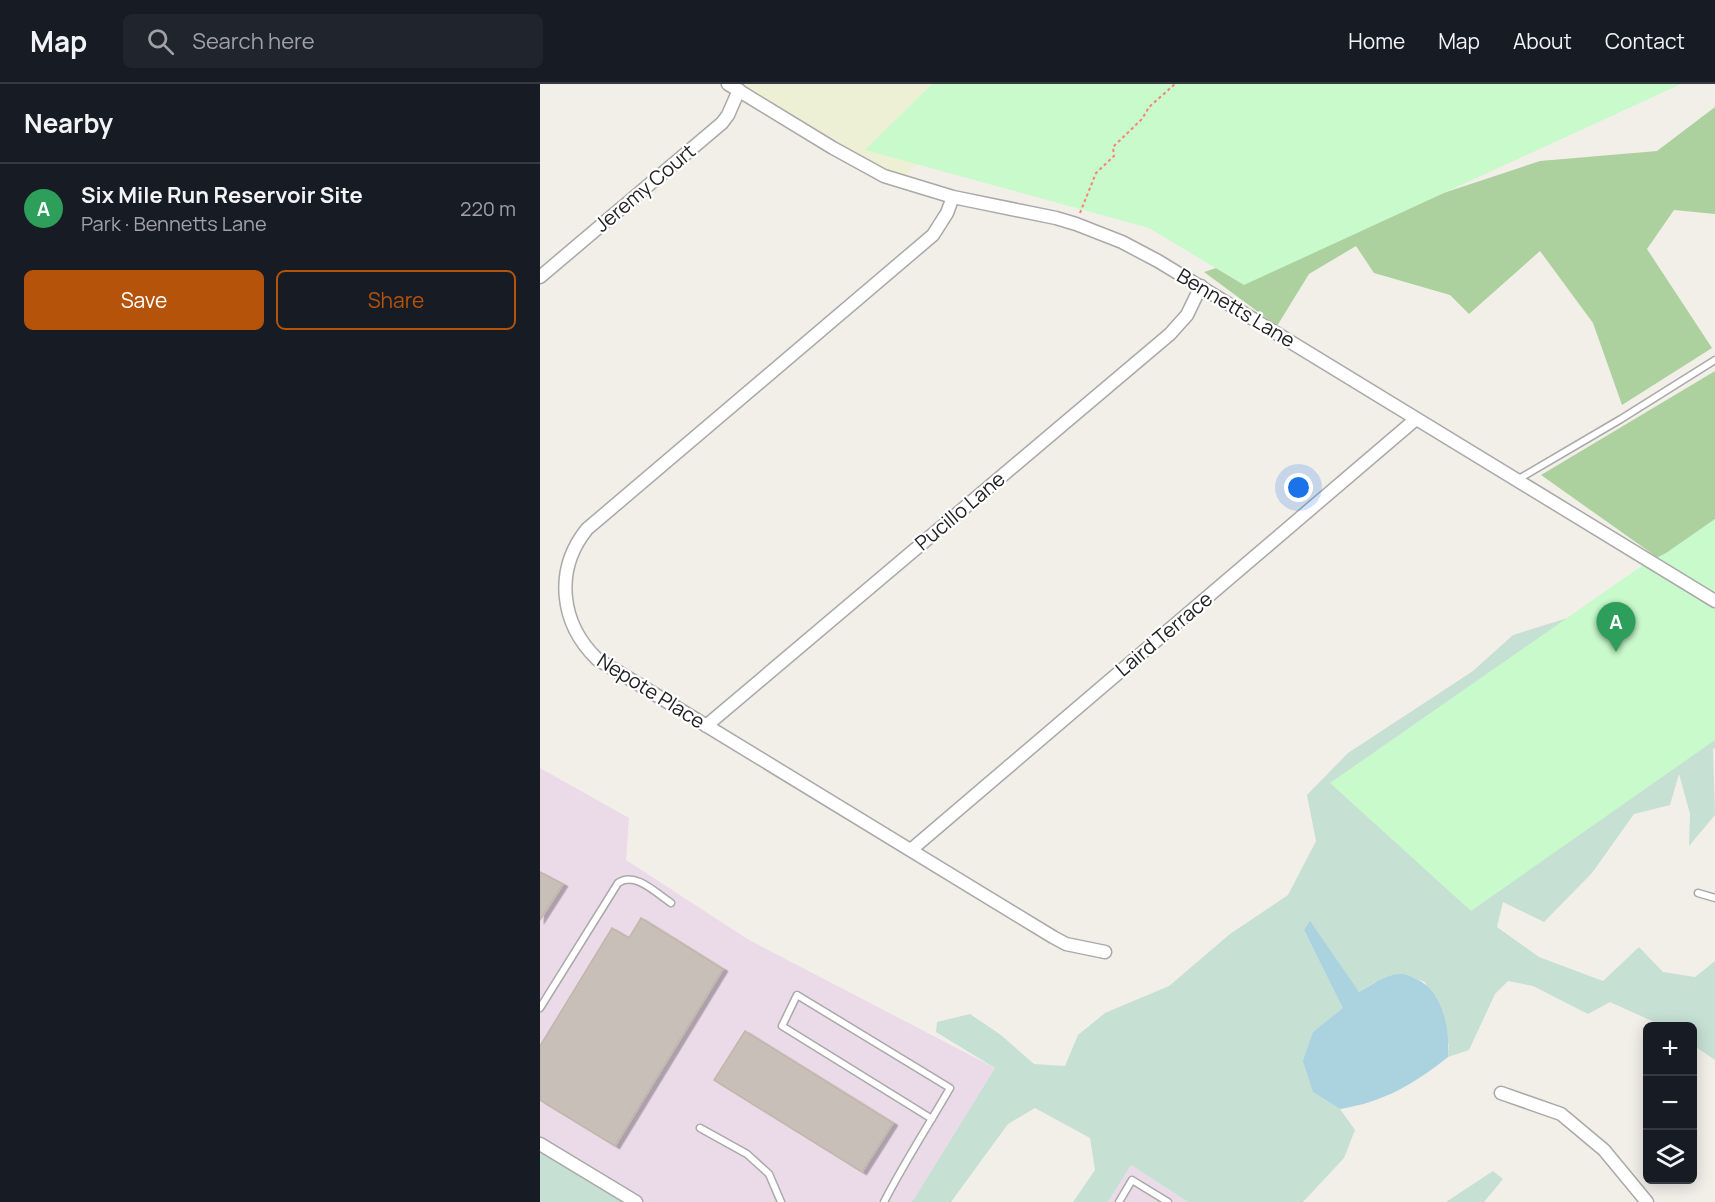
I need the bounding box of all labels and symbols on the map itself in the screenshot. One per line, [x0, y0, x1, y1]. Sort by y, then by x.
street label: Jeremy Court [589, 138, 701, 238]
street label: Bennetts Lane [1172, 262, 1300, 353]
street label: Pucillo Lane [909, 465, 1010, 556]
your location [1284, 473, 1313, 502]
street label: Laird Terrace [1110, 585, 1218, 682]
pin: A [1596, 602, 1636, 652]
street label: Nepote Place [592, 647, 710, 734]

